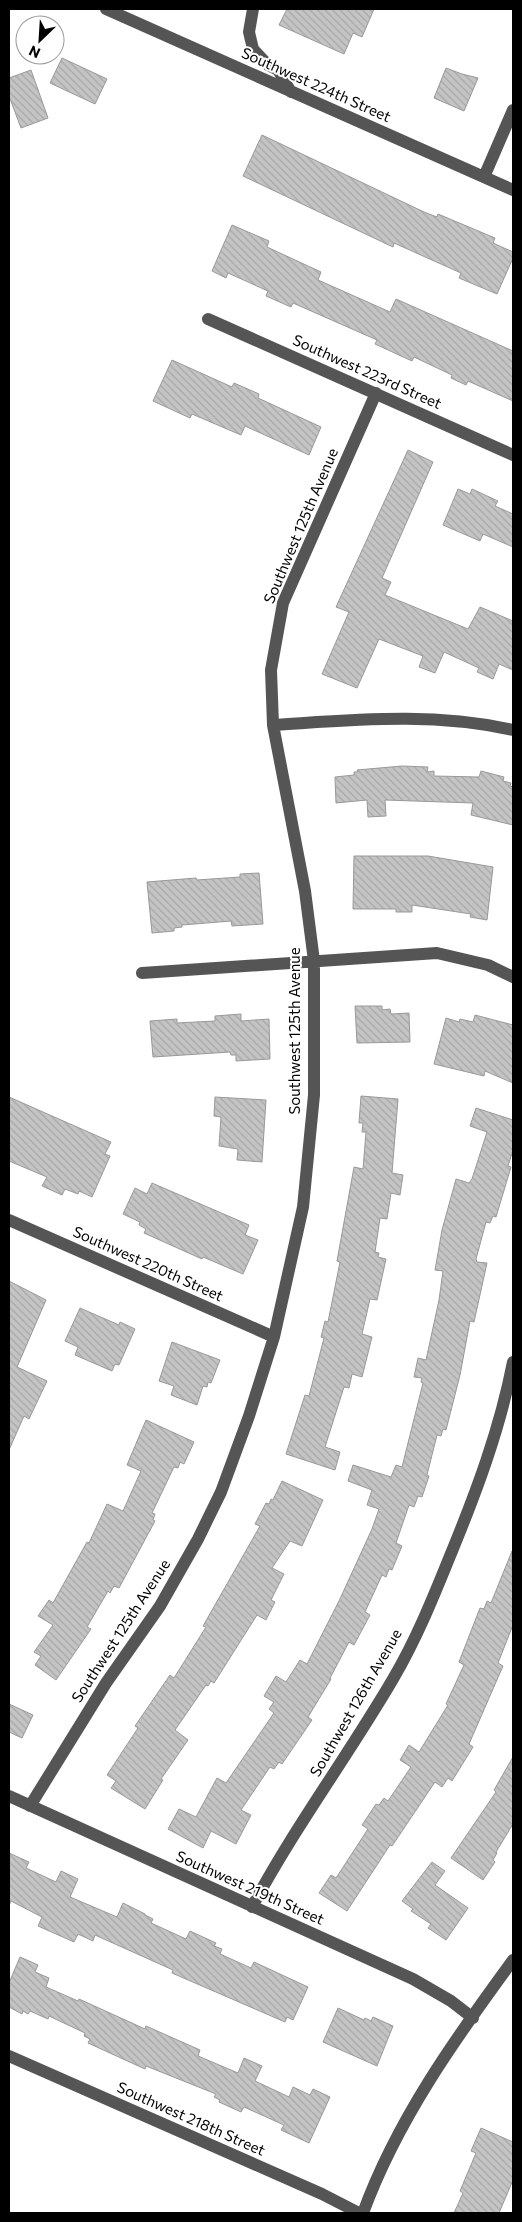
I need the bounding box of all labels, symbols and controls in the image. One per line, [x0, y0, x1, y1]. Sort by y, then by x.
north arrow [15, 15, 65, 65]
text: N [26, 42, 43, 62]
street label: Southwest 224th Street [239, 43, 394, 125]
street label: Southwest 223rd Street [290, 330, 445, 412]
street label: Southwest 125th Avenue [259, 445, 341, 606]
street label: Southwest 125th Avenue [285, 947, 303, 1115]
street label: Southwest 220th Street [70, 1222, 226, 1304]
street label: Southwest 125th Avenue [67, 1555, 173, 1705]
street label: Southwest 126th Avenue [305, 1625, 405, 1780]
street label: Southwest 219th Street [174, 1846, 327, 1928]
street label: Southwest 218th Street [115, 2077, 268, 2159]

